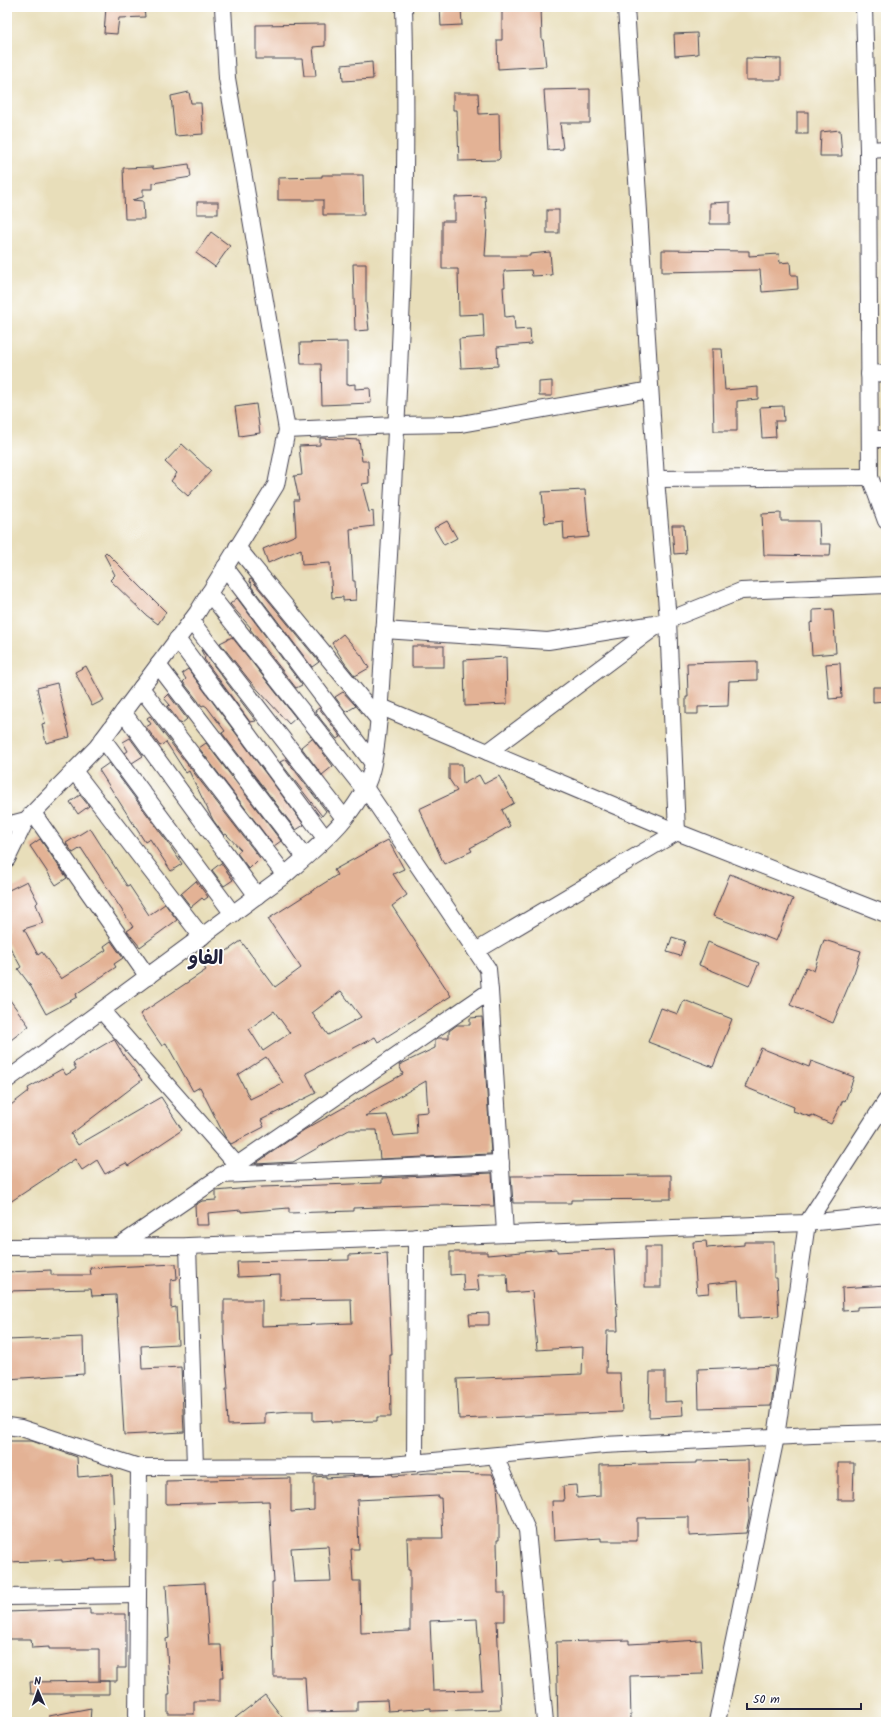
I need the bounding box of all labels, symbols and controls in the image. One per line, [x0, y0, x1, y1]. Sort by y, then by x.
district label: الفاو [187, 944, 223, 974]
north arrow [18, 1671, 58, 1711]
text: N [34, 1673, 42, 1691]
scale bar [747, 1685, 861, 1711]
text: 50 m [753, 1690, 780, 1709]

